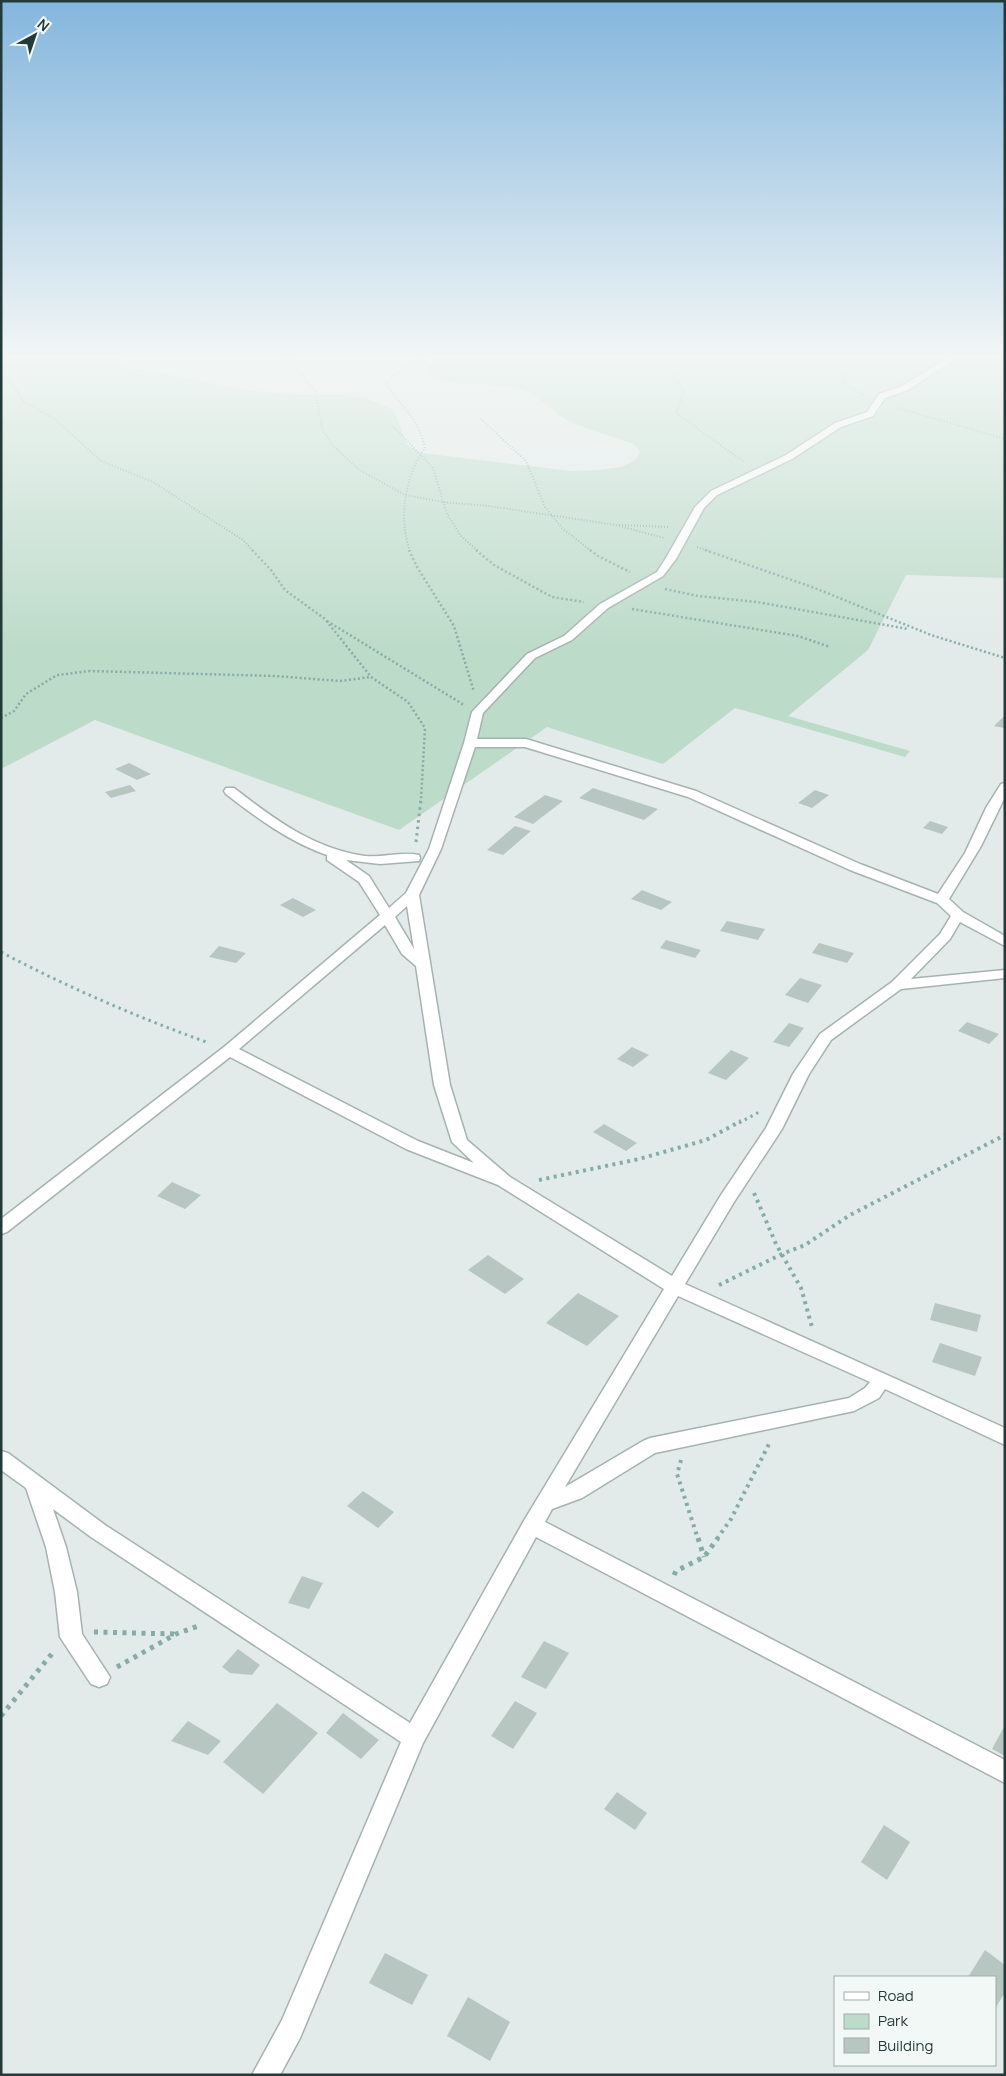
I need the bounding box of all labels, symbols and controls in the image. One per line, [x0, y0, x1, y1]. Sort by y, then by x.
north arrow [10, 10, 60, 60]
text: N [34, 14, 54, 35]
legend [834, 1976, 996, 2066]
text: Road [878, 1985, 914, 2006]
text: Park [878, 2010, 908, 2031]
text: Building [878, 2035, 933, 2056]

